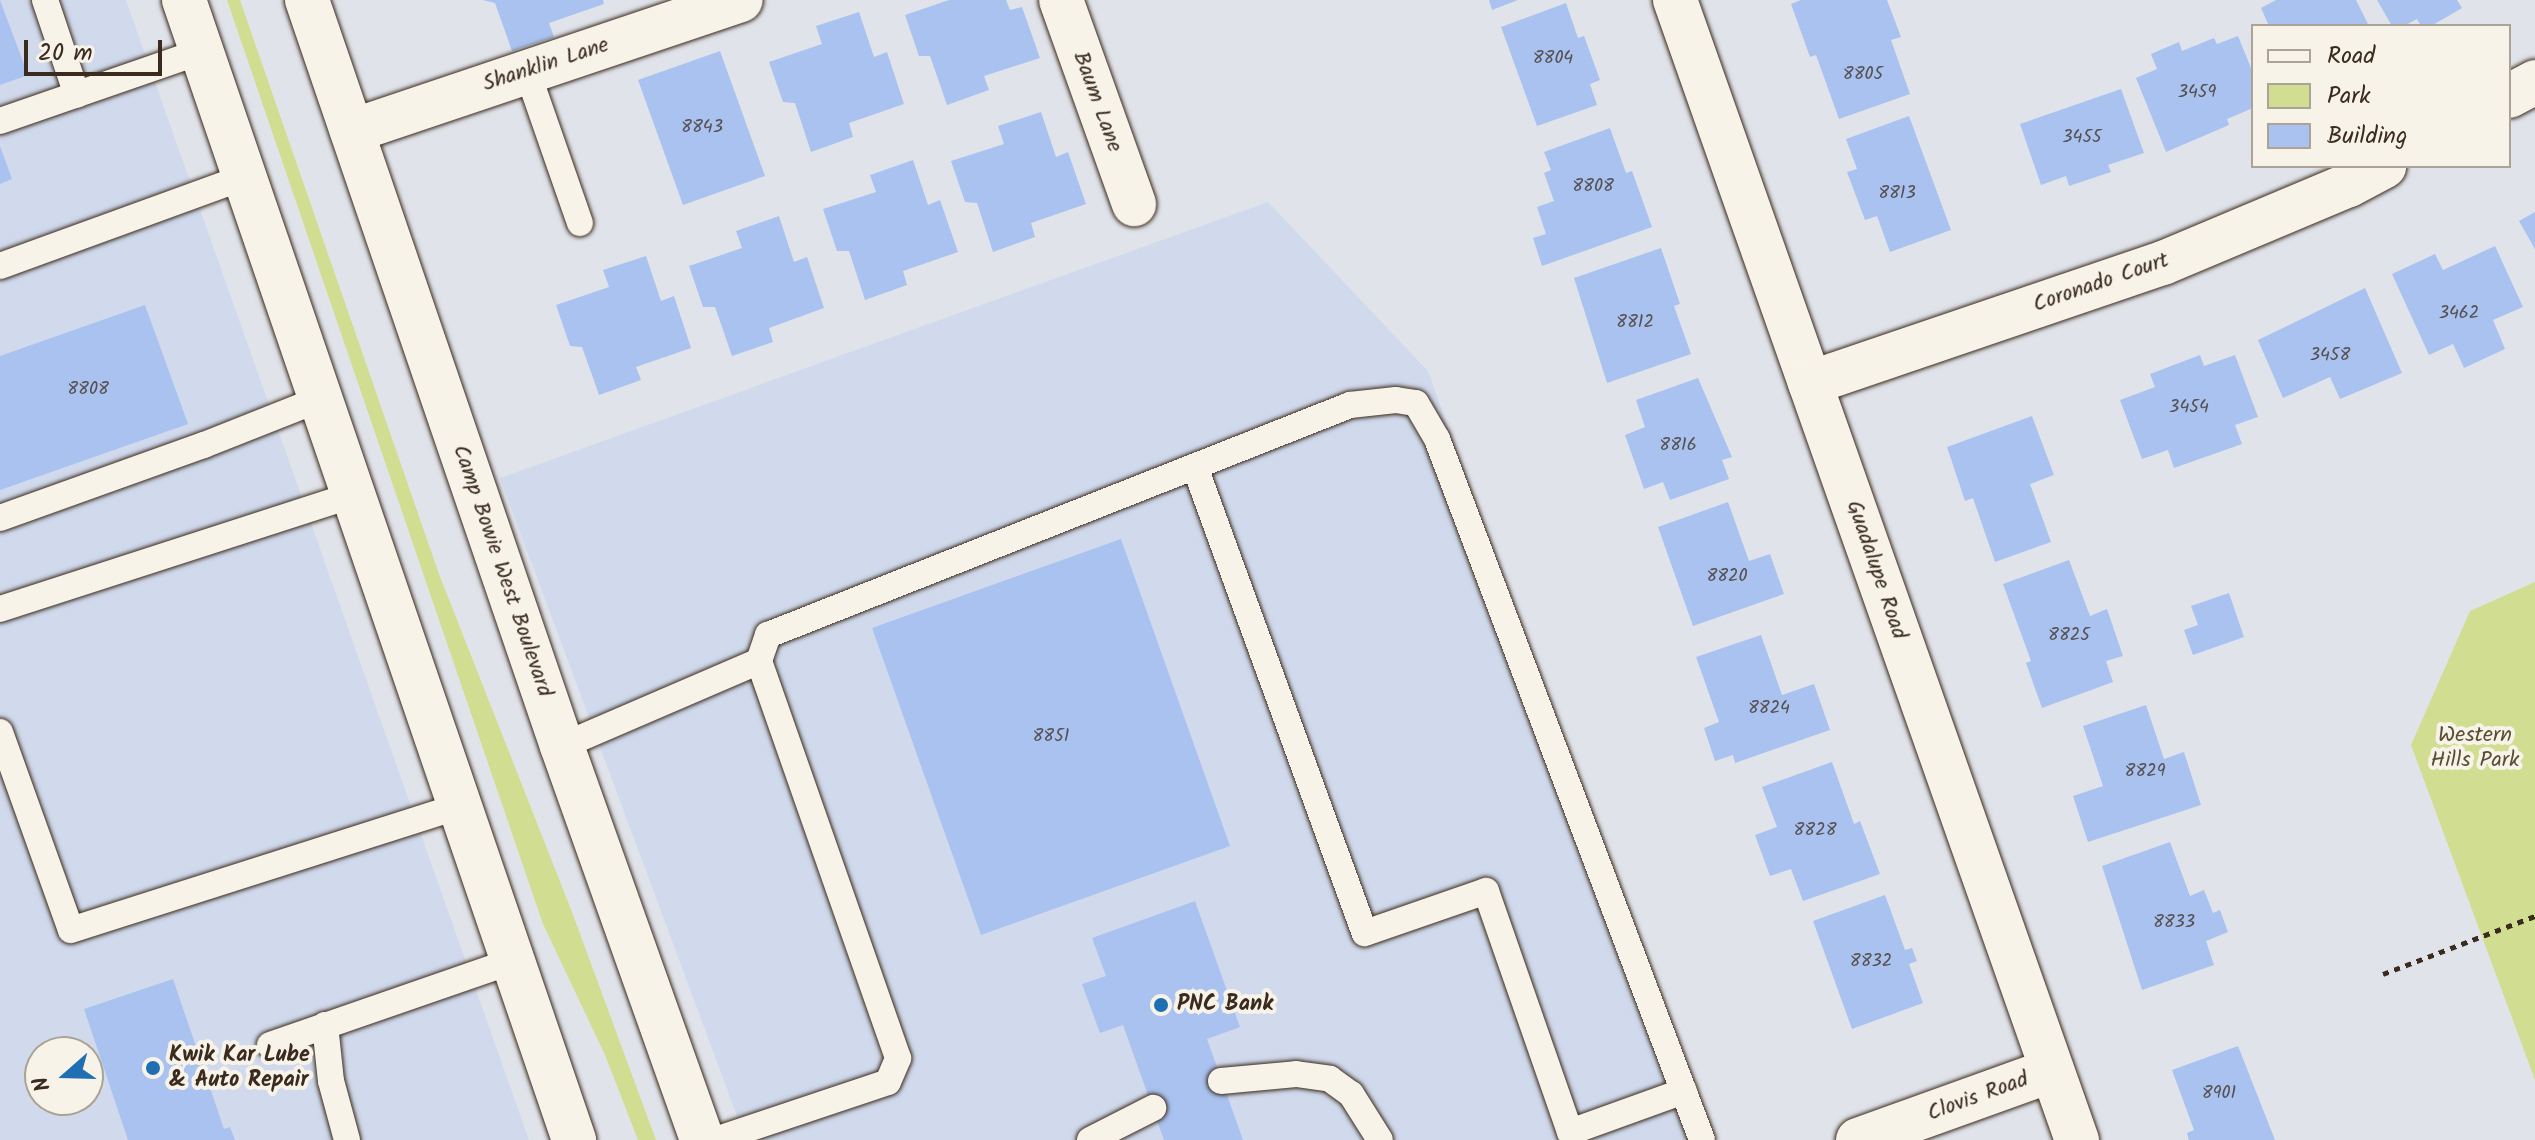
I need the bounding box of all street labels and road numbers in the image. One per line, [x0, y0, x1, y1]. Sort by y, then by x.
street label: Shanklin Lane [480, 32, 612, 98]
street label: Baum Lane [1067, 48, 1127, 156]
street label: Coronado Court [2030, 247, 2172, 319]
street label: Camp Bowie West Boulevard [446, 442, 558, 700]
street label: Guadalupe Road [1840, 497, 1912, 643]
street label: Clovis Road [1924, 1067, 2032, 1127]

